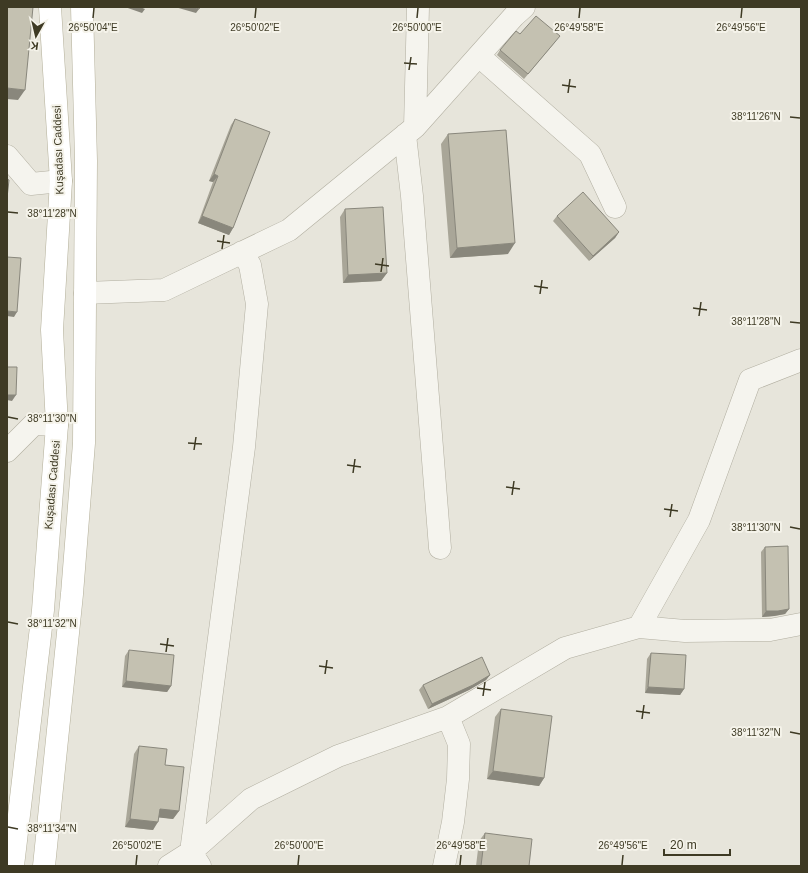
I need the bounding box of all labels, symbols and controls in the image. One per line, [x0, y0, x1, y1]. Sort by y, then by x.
north arrow [16, 16, 56, 56]
text: 26°50'04"E [68, 22, 118, 33]
text: 26°50'02"E [230, 22, 280, 33]
text: 26°50'00"E [392, 22, 442, 33]
text: 26°49'58"E [554, 22, 604, 33]
text: 26°49'56"E [716, 22, 766, 33]
text: K [30, 39, 39, 52]
street label: Kuşadası Caddesi [50, 105, 66, 195]
text: 38°11'26"N [731, 111, 781, 122]
text: 38°11'28"N [27, 208, 77, 219]
text: 38°11'28"N [731, 316, 781, 327]
text: 38°11'30"N [27, 413, 77, 424]
street label: Kuşadası Caddesi [42, 440, 62, 530]
text: 38°11'30"N [731, 522, 781, 533]
text: 38°11'32"N [27, 618, 77, 629]
text: 38°11'32"N [731, 727, 781, 738]
text: 38°11'34"N [27, 823, 77, 834]
scale bar [664, 831, 730, 857]
text: 20 m [670, 838, 697, 852]
text: 26°50'02"E [112, 840, 162, 851]
text: 26°50'00"E [274, 840, 324, 851]
text: 26°49'58"E [436, 840, 486, 851]
text: 26°49'56"E [598, 840, 648, 851]

